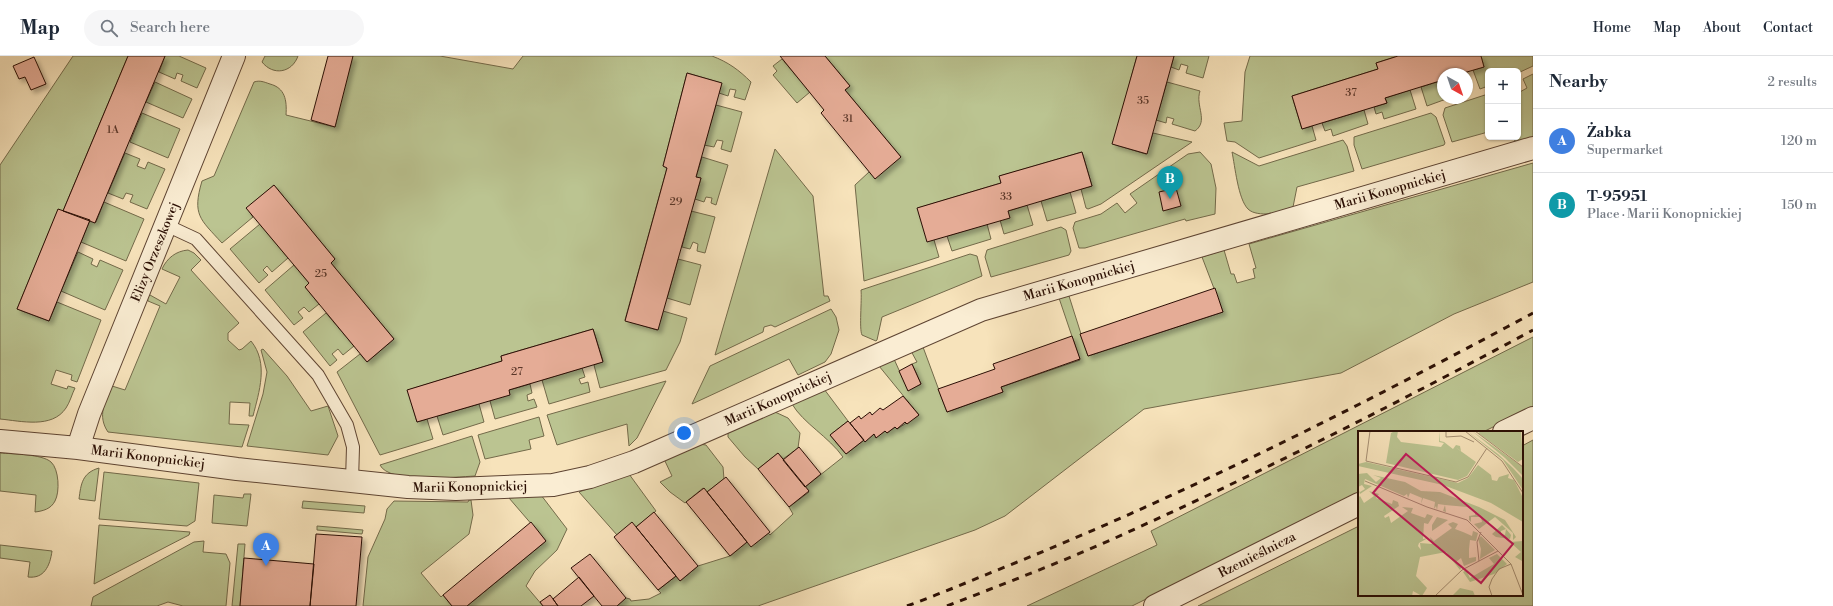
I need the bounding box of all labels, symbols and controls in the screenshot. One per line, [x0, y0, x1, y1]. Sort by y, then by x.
search box [84, 10, 364, 46]
text: Map [20, 16, 60, 40]
icon: search [98, 17, 120, 39]
text: Search here [130, 18, 210, 37]
text: Home [1593, 19, 1631, 37]
text: Map [1653, 19, 1681, 37]
text: About [1703, 19, 1741, 37]
text: Contact [1763, 19, 1813, 37]
north arrow [1437, 68, 1473, 104]
map controls [1485, 68, 1521, 140]
button: + [1485, 68, 1521, 104]
text: Nearby [1549, 71, 1608, 93]
text: 2 results [1768, 74, 1817, 90]
house number: 37 [1345, 86, 1357, 100]
house number: 35 [1137, 94, 1149, 108]
button: − [1485, 104, 1521, 140]
house number: 31 [843, 112, 854, 126]
house number: 1A [107, 123, 120, 137]
text: Żabka [1587, 123, 1631, 142]
text: A [1557, 133, 1567, 149]
text: 120 m [1781, 133, 1817, 149]
text: Supermarket [1587, 142, 1663, 158]
pin: B [1157, 166, 1183, 199]
street label: Marii Konopnickiej [1333, 166, 1447, 214]
text: T-95951 [1587, 187, 1647, 206]
house number: 33 [1000, 190, 1012, 204]
house number: 29 [670, 195, 683, 209]
text: B [1557, 197, 1567, 213]
text: 150 m [1782, 197, 1817, 213]
street label: Elizy Orzeszkowej [128, 200, 182, 304]
text: Place · Marii Konopnickiej [1587, 206, 1742, 222]
street label: Marii Konopnickiej [1022, 257, 1136, 305]
house number: 25 [315, 267, 327, 281]
house number: 27 [511, 365, 523, 379]
street label: Marii Konopnickiej [722, 368, 834, 430]
your location [674, 423, 694, 443]
inset map [1358, 431, 1523, 596]
street label: Marii Konopnickiej [90, 442, 206, 472]
street label: Marii Konopnickiej [412, 478, 528, 496]
street label: Rzemieślnicza [1216, 528, 1299, 581]
pin: A [253, 533, 279, 566]

